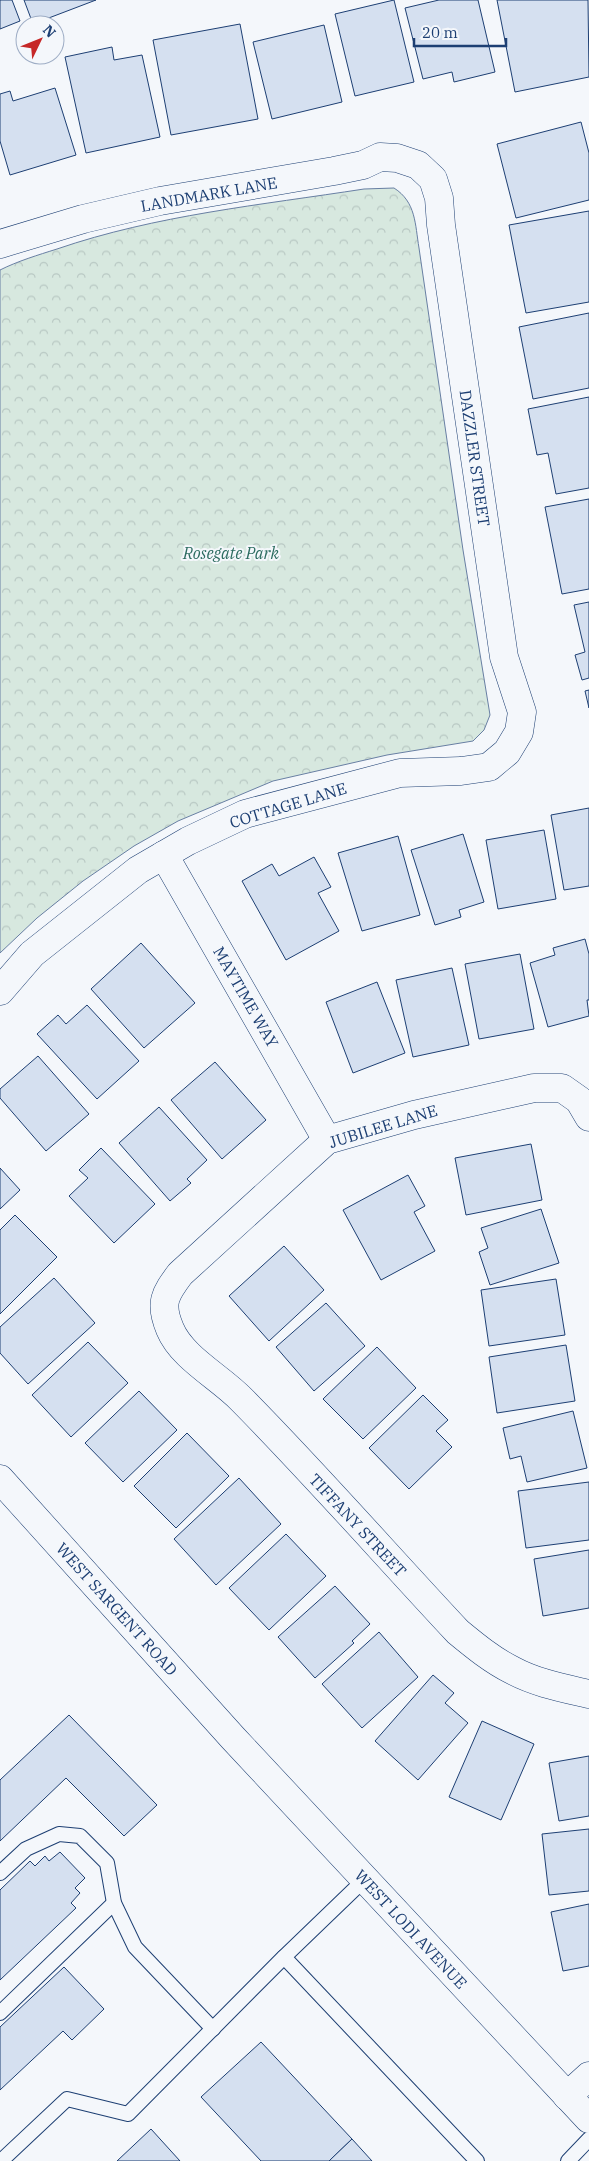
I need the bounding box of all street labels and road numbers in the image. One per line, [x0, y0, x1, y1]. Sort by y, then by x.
street label: LANDMARK LANE [139, 172, 279, 216]
street label: DAZZLER STREET [456, 388, 494, 528]
street label: COTTAGE LANE [227, 778, 349, 832]
street label: MAYTIME WAY [209, 943, 283, 1051]
street label: JUBILEE LANE [326, 1100, 440, 1152]
street label: TIFFANY STREET [305, 1469, 411, 1581]
street label: WEST SARGENT ROAD [52, 1538, 182, 1680]
street label: WEST LODI AVENUE [351, 1865, 471, 1993]

